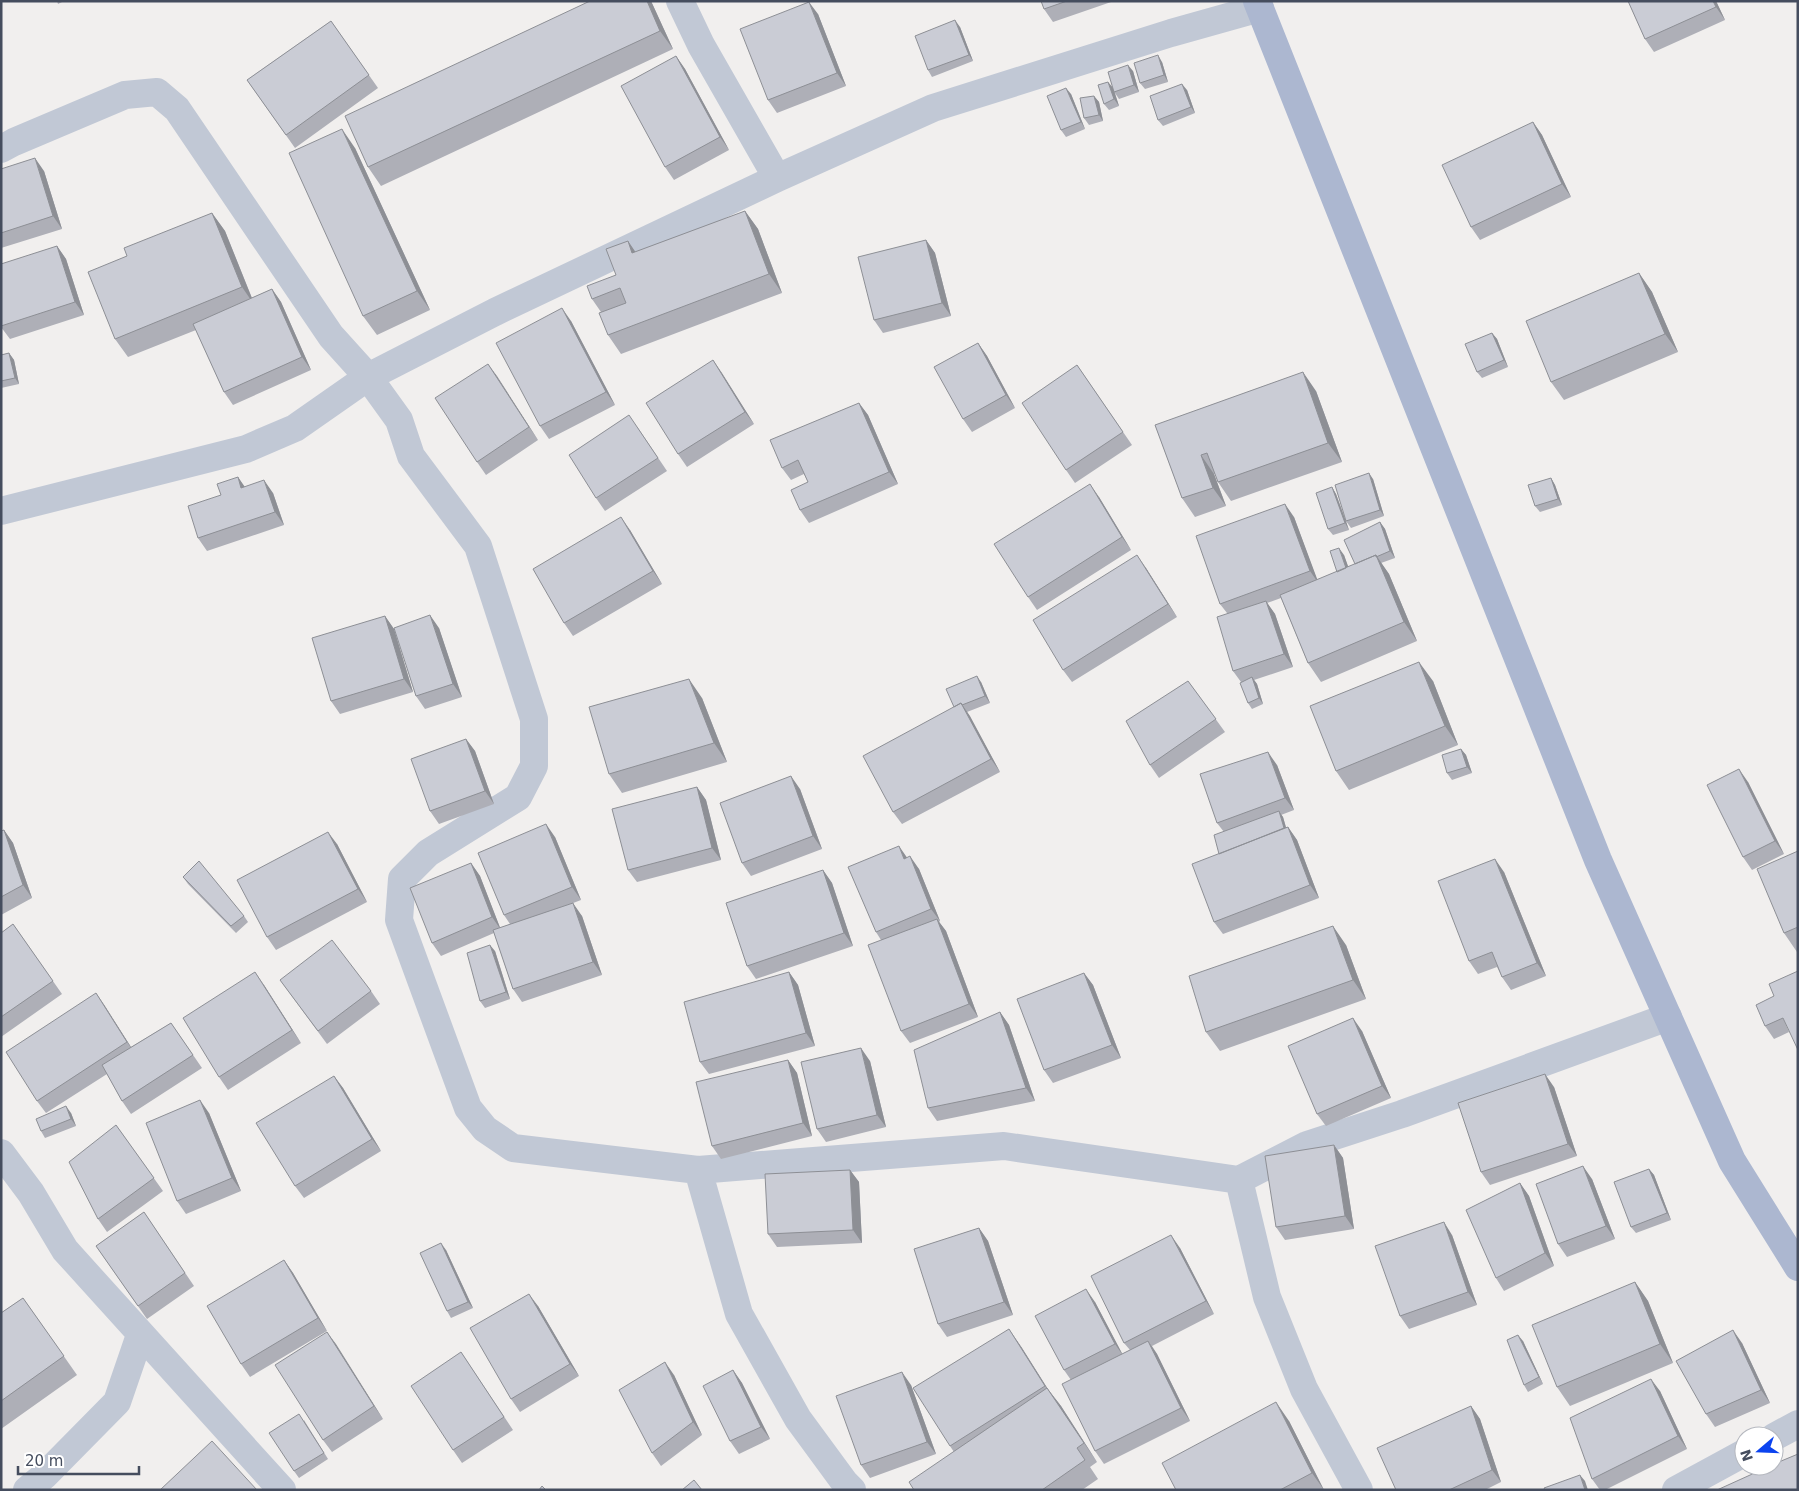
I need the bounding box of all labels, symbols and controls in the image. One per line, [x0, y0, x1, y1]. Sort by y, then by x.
north arrow [1734, 1426, 1784, 1476]
scale bar [18, 1444, 139, 1476]
text: N [1737, 1447, 1756, 1463]
text: 20 m [25, 1452, 63, 1470]

